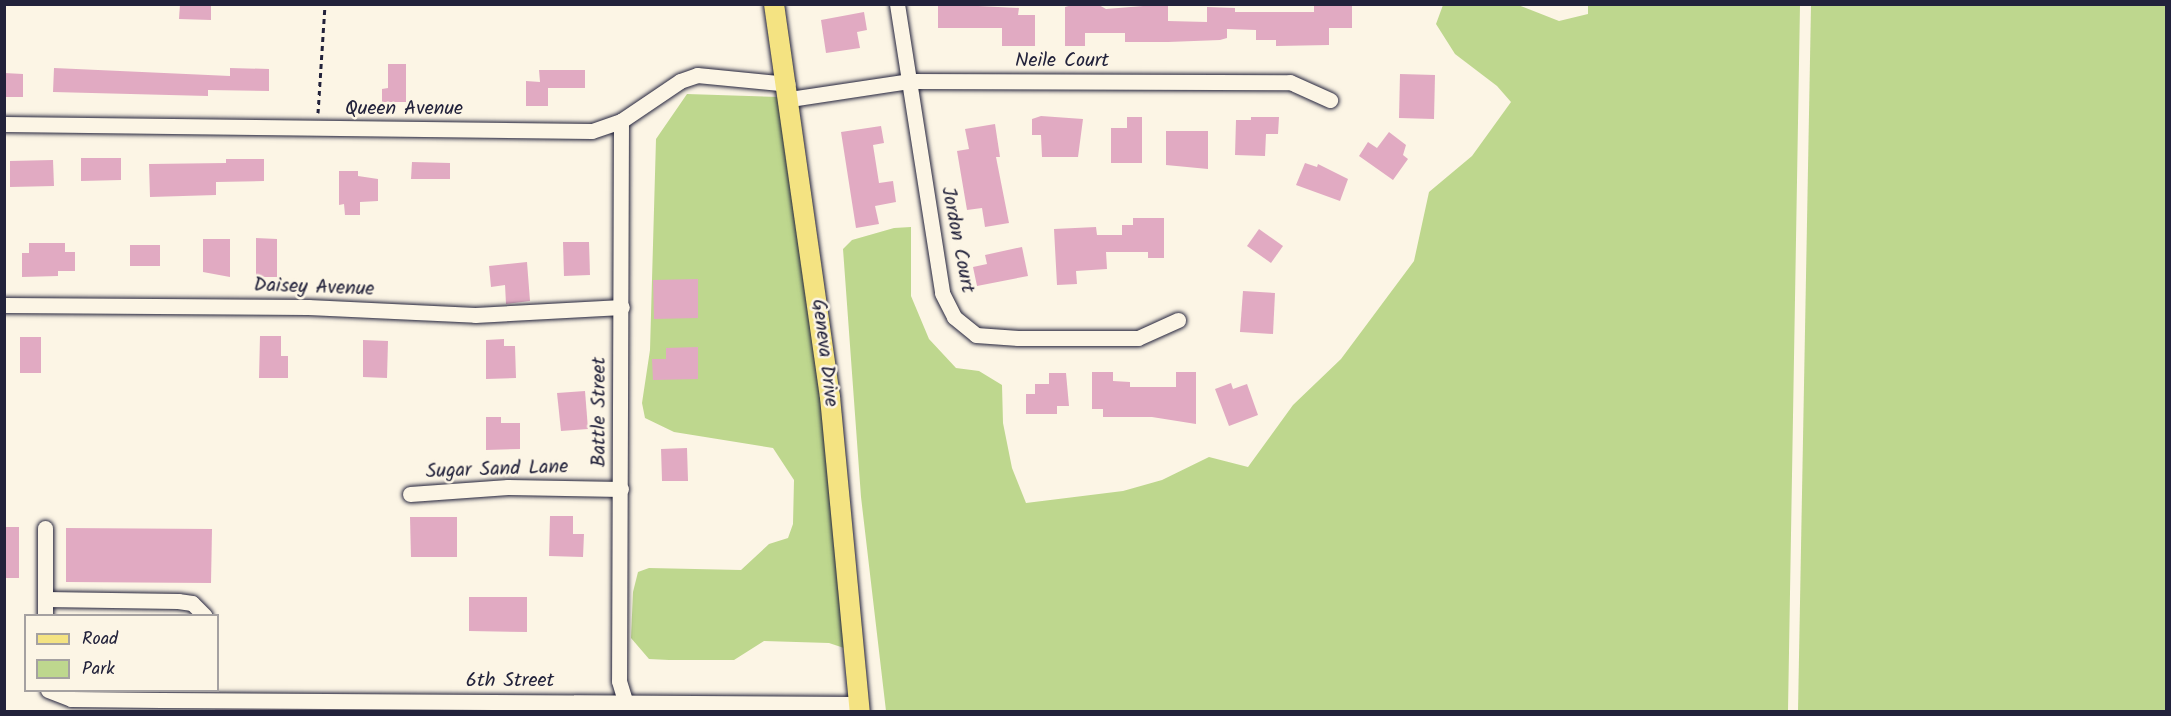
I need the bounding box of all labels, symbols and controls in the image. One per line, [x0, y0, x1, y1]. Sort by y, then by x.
street label: Neile Court [1015, 49, 1109, 73]
street label: Queen Avenue [345, 97, 463, 121]
street label: Jordon Court [935, 185, 979, 295]
street label: Daisey Avenue [253, 274, 375, 302]
street label: Geneva Drive [805, 298, 843, 408]
street label: Battle Street [588, 357, 612, 467]
street label: Sugar Sand Lane [425, 456, 569, 484]
legend [24, 614, 219, 692]
text: Road [82, 625, 118, 654]
text: Park [82, 655, 115, 684]
street label: 6th Street [466, 669, 554, 693]

